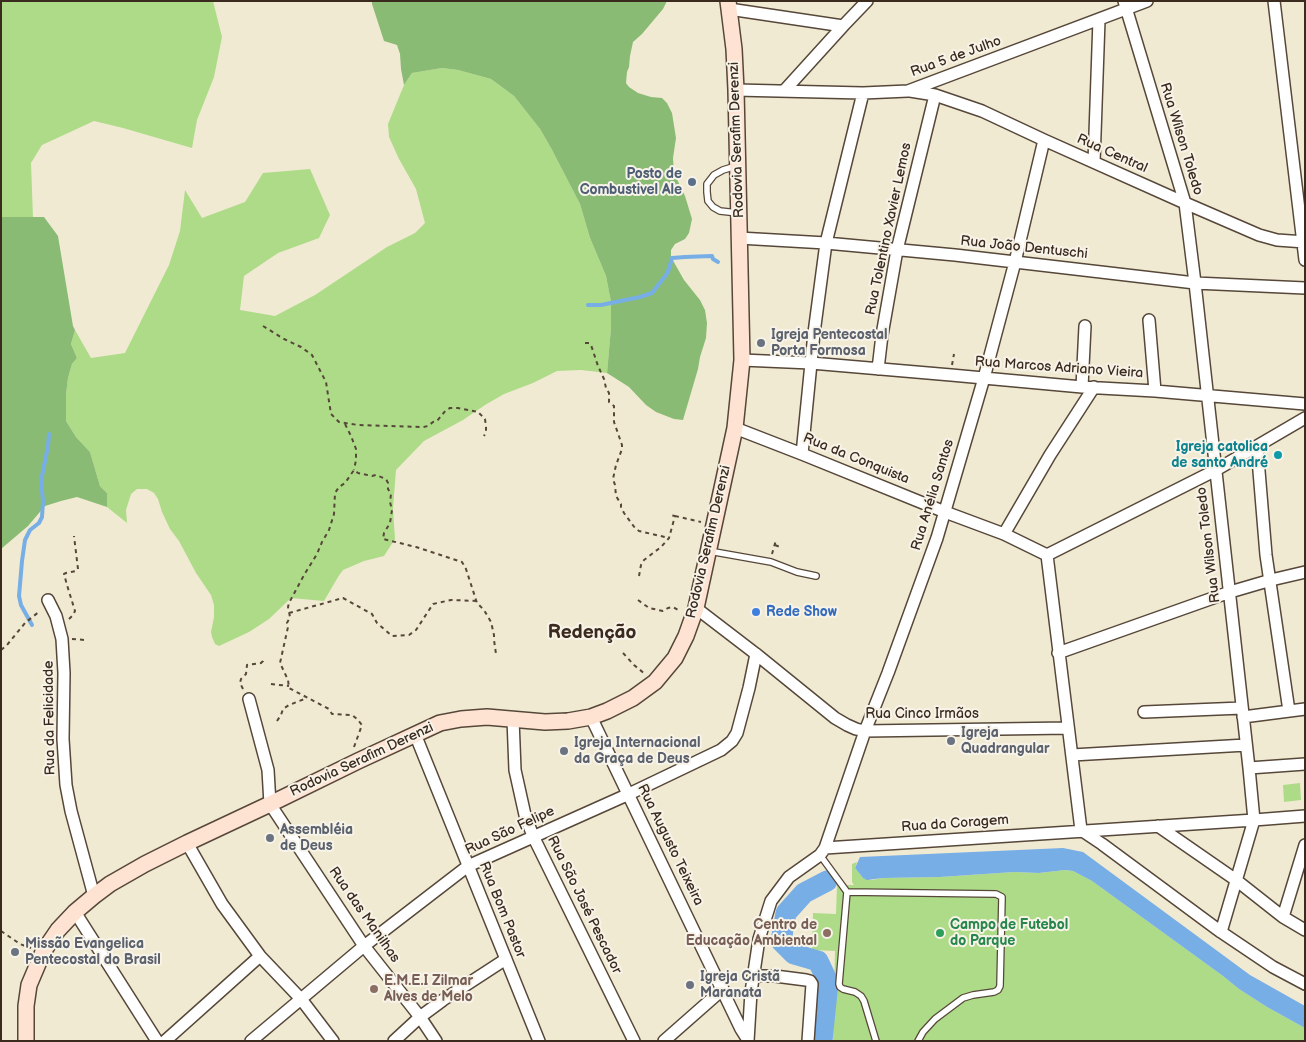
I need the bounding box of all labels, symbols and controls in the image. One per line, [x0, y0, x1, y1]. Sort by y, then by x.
street label: Rua 5 de Julho [908, 33, 1004, 81]
street label: Rodovia Serafim Derenzi [726, 62, 748, 218]
street label: Rua Wilson Toledo [1156, 81, 1206, 197]
street label: Rua Central [1074, 131, 1150, 177]
street label: Rua Tolentino Xavier Lemos [862, 141, 916, 317]
place label: Posto de Combustivel Ale [580, 166, 682, 198]
marker: Posto de Combustivel Ale [686, 176, 698, 188]
street label: Rua João Dentuschi [960, 233, 1088, 263]
place label: Igreja Pentecostal Porta Formosa [771, 327, 888, 360]
marker: Igreja Pentecostal Porta Formosa [755, 337, 767, 349]
street label: Rua Marcos Adriano Vieira [974, 354, 1144, 382]
street label: Rua da Conquista [800, 430, 912, 488]
street label: Rua Anélia Santos [908, 437, 958, 553]
place label: Igreja catolica de santo André [1171, 439, 1268, 472]
marker: Igreja catolica de santo André [1272, 449, 1284, 461]
street label: Rodovia Serafim Derenzi [683, 464, 735, 620]
street label: Rua Wilson Toledo [1194, 486, 1224, 604]
place label: Rede Show [766, 604, 837, 620]
marker: Rede Show [750, 606, 762, 618]
district label: Redenção [548, 622, 636, 644]
street label: Rua da Felicidade [41, 660, 59, 776]
street label: Rua Cinco Irmãos [865, 706, 979, 722]
street label: Rodovia Serafim Derenzi [288, 719, 436, 801]
place label: Igreja Quadrangular [961, 725, 1050, 758]
place label: Igreja Internacional da Graça de Deus [574, 735, 701, 768]
marker: Igreja Quadrangular [945, 735, 957, 747]
marker: Igreja Internacional da Graça de Deus [558, 745, 570, 757]
street label: Rua Augusto Teixeira [633, 782, 707, 908]
street label: Rua São Felipe [463, 803, 557, 859]
street label: Rua da Coragem [901, 812, 1009, 836]
place label: Assembléia de Deus [280, 822, 353, 854]
marker: Assembléia de Deus [264, 832, 276, 844]
street label: Rua São José Pescador [543, 833, 625, 977]
street label: Rua Bom Pastor [475, 859, 529, 961]
street label: Rua das Manilhas [325, 864, 403, 966]
place label: Centro de Educação Ambiental [686, 917, 817, 950]
place label: Campo de Futebol do Parque [950, 917, 1068, 950]
marker: Centro de Educação Ambiental [821, 927, 833, 939]
marker: Campo de Futebol do Parque [934, 927, 946, 939]
place label: Missão Evangelica Pentecostal do Brasil [25, 936, 161, 969]
marker: Missão Evangelica Pentecostal do Brasil [9, 946, 21, 958]
place label: Igreja Cristã Maranata [700, 969, 780, 1002]
place label: E.M.E.I Zilmar Alves de Melo [384, 973, 473, 1006]
marker: Igreja Cristã Maranata [684, 979, 696, 991]
marker: E.M.E.I Zilmar Alves de Melo [368, 983, 380, 995]

